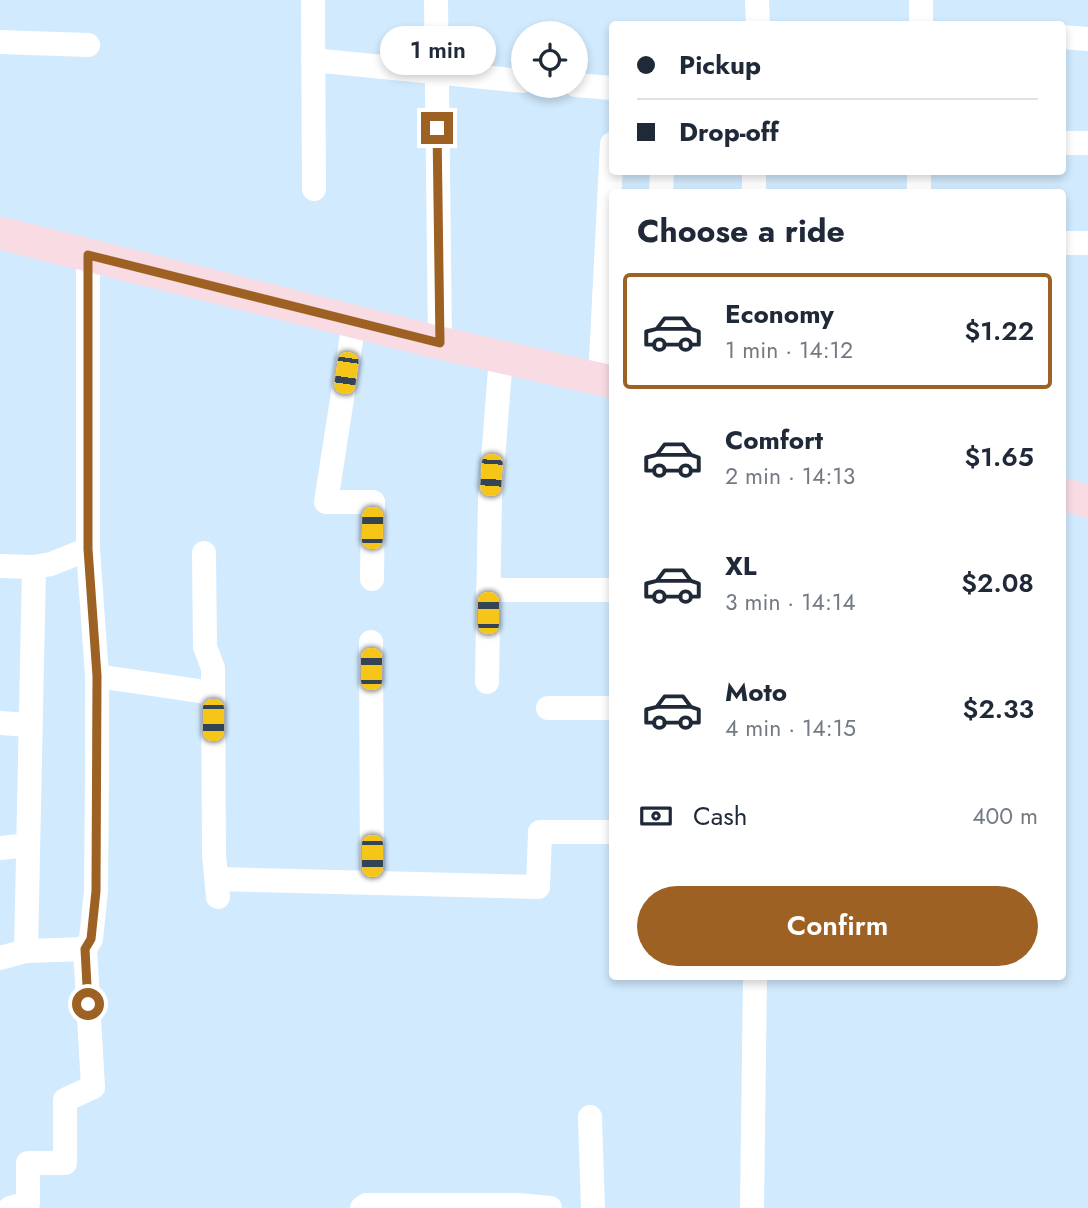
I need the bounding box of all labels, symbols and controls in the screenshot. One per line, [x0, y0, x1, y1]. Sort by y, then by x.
map controls [511, 21, 588, 98]
button: locate [511, 21, 588, 98]
callout: 1 min [379, 26, 495, 76]
text: 1 min [410, 33, 466, 67]
text: Pickup [679, 46, 761, 84]
route end [421, 112, 453, 144]
text: Drop-off [679, 113, 779, 151]
text: Choose a ride [637, 208, 845, 254]
text: Economy [725, 295, 834, 333]
icon: car [641, 300, 704, 363]
text: $1.22 [965, 312, 1034, 350]
text: 1 min · 14:12 [725, 333, 853, 367]
car [333, 351, 360, 395]
text: Comfort [725, 421, 823, 459]
icon: car [641, 426, 704, 489]
text: $1.65 [964, 438, 1034, 476]
car [480, 453, 503, 497]
text: 2 min · 14:13 [725, 459, 855, 493]
car [362, 507, 383, 549]
text: XL [725, 547, 757, 585]
icon: car [641, 552, 704, 615]
text: $2.08 [961, 564, 1034, 602]
text: 3 min · 14:14 [725, 585, 856, 619]
car [478, 592, 499, 634]
car [361, 648, 382, 690]
text: Moto [725, 673, 787, 711]
icon: car [641, 678, 704, 741]
text: $2.33 [963, 690, 1034, 728]
car [203, 699, 224, 741]
text: 4 min · 14:15 [725, 711, 856, 745]
icon: cash [637, 797, 675, 835]
text: Cash [693, 797, 747, 835]
text: 400 m [972, 799, 1038, 833]
car [362, 835, 383, 877]
button: Confirm [637, 886, 1038, 966]
route start [72, 988, 104, 1020]

